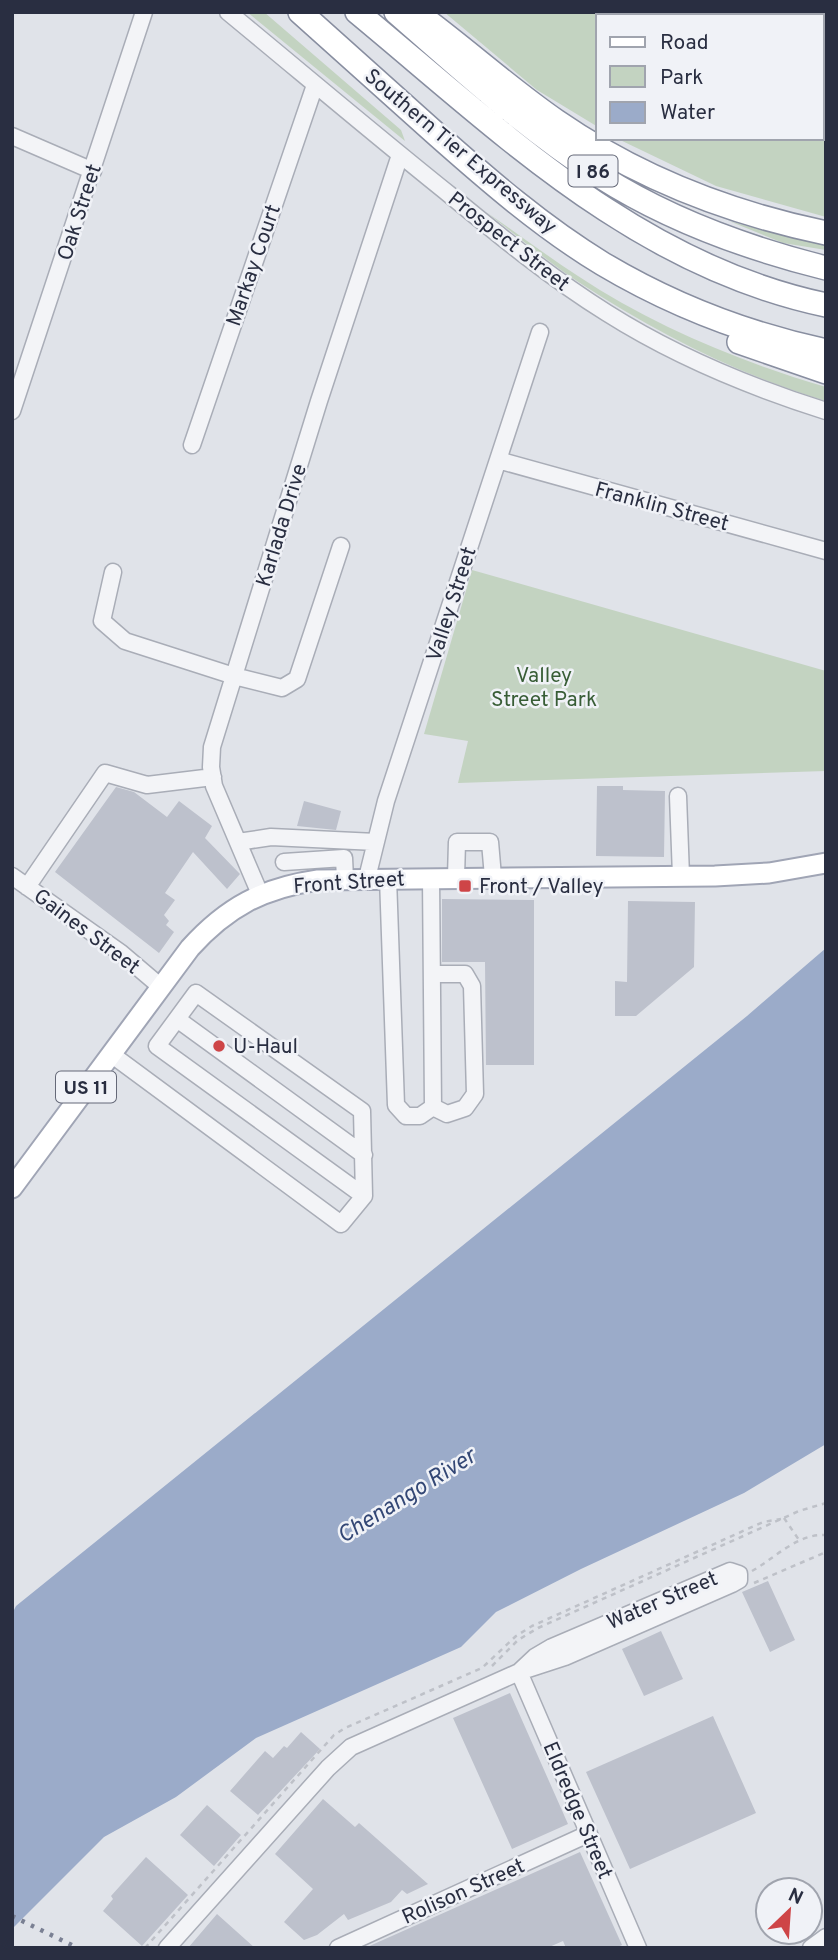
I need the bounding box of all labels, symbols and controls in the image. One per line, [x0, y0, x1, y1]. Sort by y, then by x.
legend [596, 14, 824, 140]
text: Road [660, 30, 709, 57]
street label: Southern Tier Expressway [358, 64, 562, 241]
text: Park [660, 65, 703, 92]
text: Water [660, 100, 715, 127]
road number: I 86 [568, 155, 618, 186]
street label: Oak Street [52, 161, 109, 264]
street label: Prospect Street [442, 186, 574, 298]
street label: Markay Court [221, 201, 288, 330]
street label: Karlada Drive [251, 461, 314, 590]
street label: Franklin Street [592, 477, 732, 538]
street label: Valley Street [421, 544, 484, 665]
park label: Valley Street Park [491, 663, 597, 714]
street label: Front Street [292, 866, 406, 901]
place label: Front / Valley [479, 874, 604, 901]
marker: Front / Valley [457, 878, 473, 894]
street label: Gaines Street [27, 883, 145, 981]
place label: U-Haul [233, 1034, 298, 1061]
marker: U-Haul [211, 1038, 227, 1054]
road number: US 11 [56, 1072, 116, 1102]
water label: Chenango River [333, 1442, 484, 1551]
street label: Water Street [603, 1566, 722, 1637]
street label: Eldredge Street [536, 1738, 618, 1883]
street label: Rolison Street [398, 1853, 529, 1932]
north arrow [754, 1876, 824, 1946]
text: N [784, 1884, 807, 1911]

